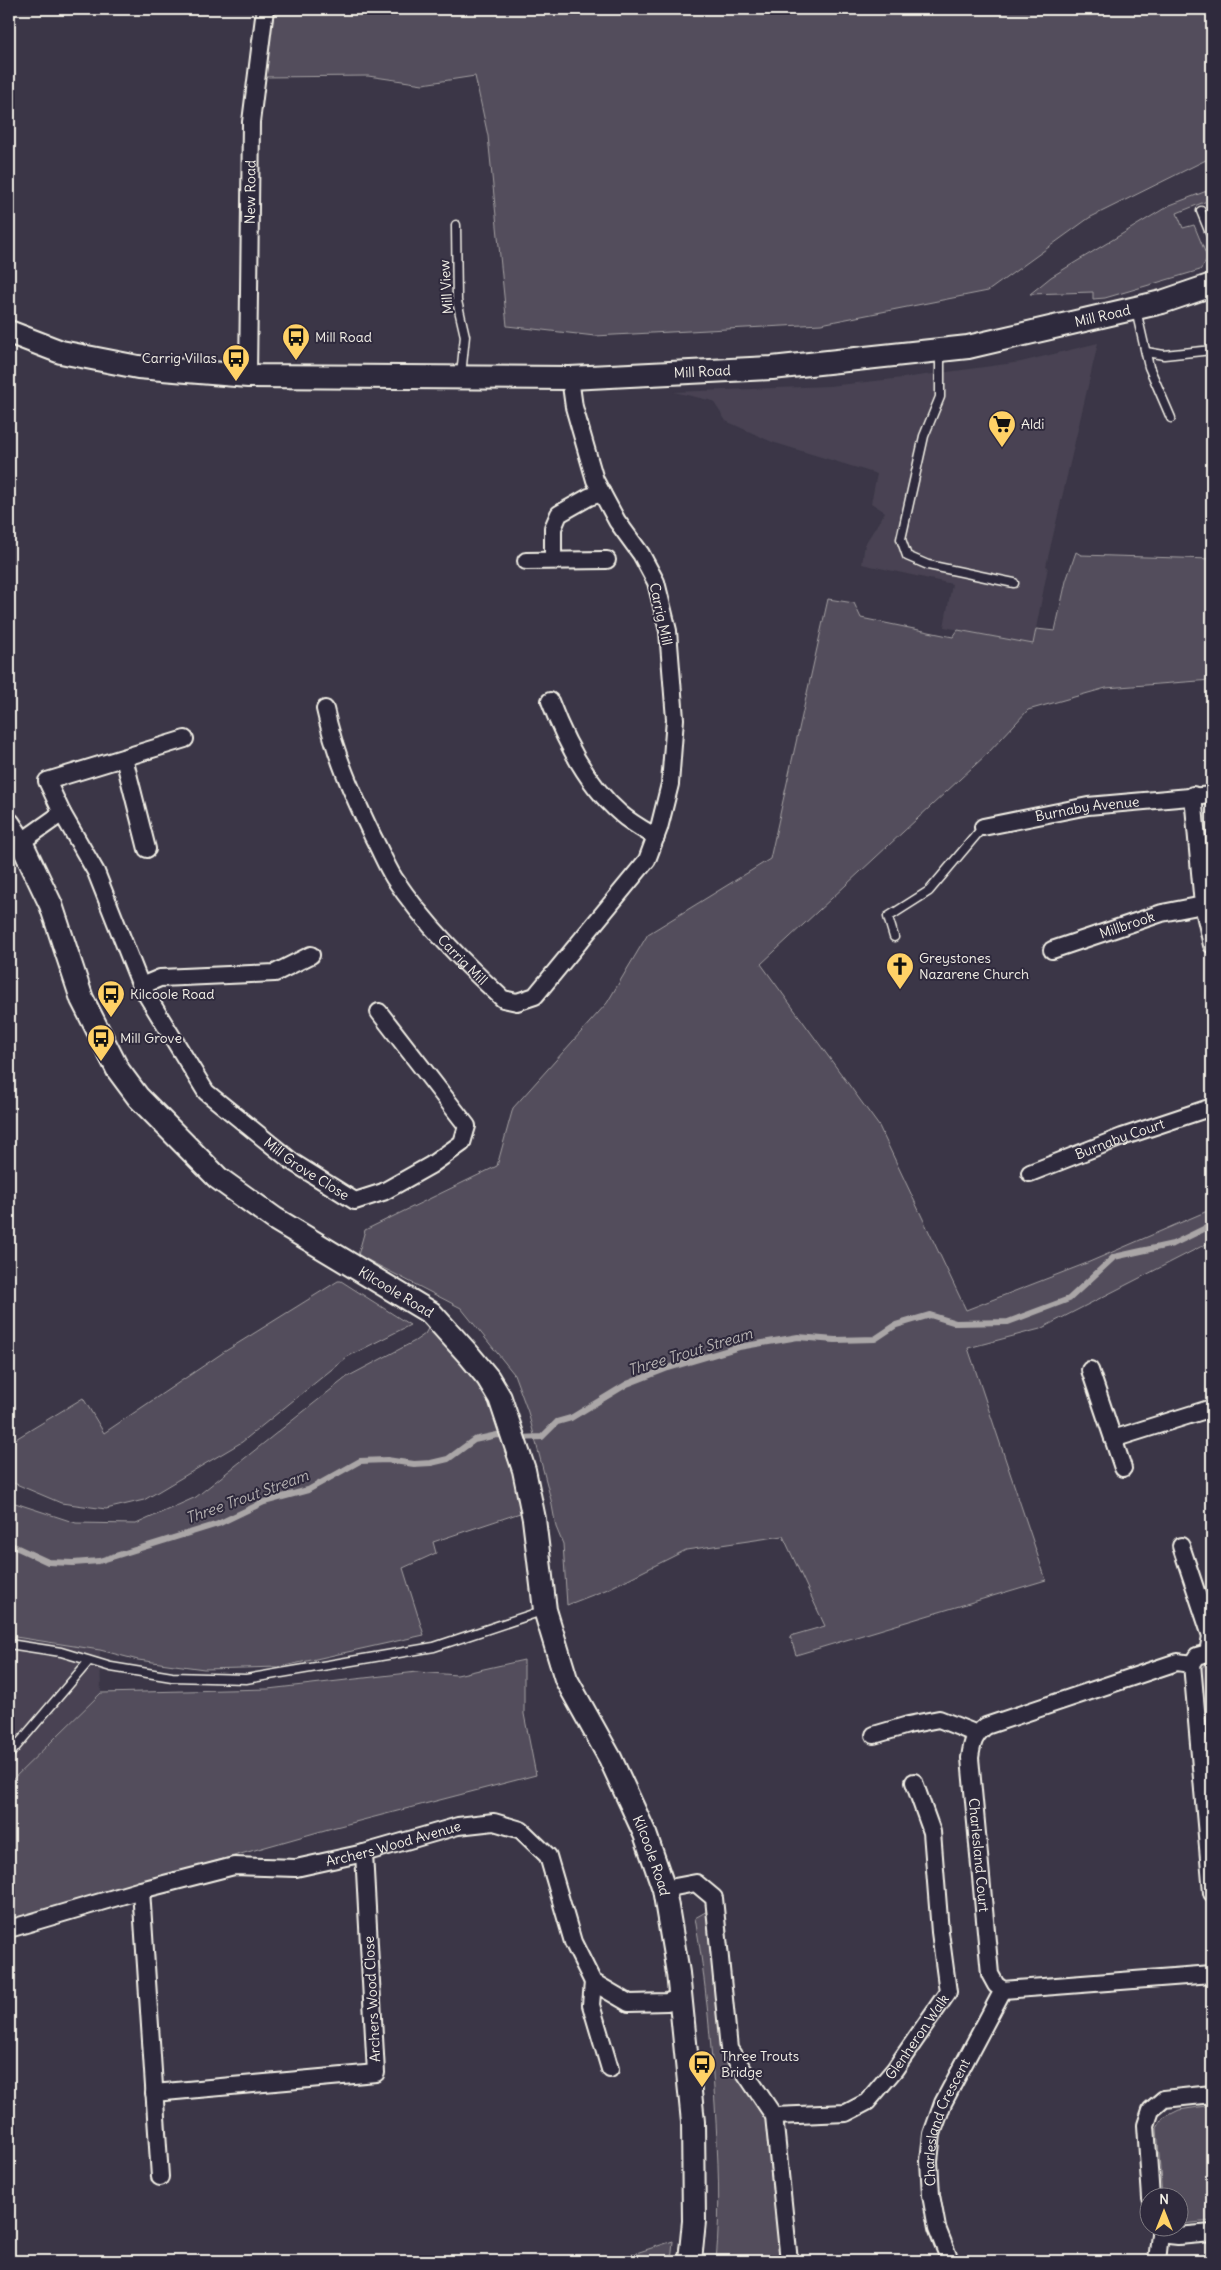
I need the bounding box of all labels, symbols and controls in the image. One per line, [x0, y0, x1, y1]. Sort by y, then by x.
street label: New Road [241, 160, 260, 224]
street label: Mill View [435, 259, 457, 315]
street label: Mill Road [1073, 301, 1132, 331]
bus stop icon: Mill Road [281, 322, 311, 361]
place label: Mill Road [315, 328, 372, 346]
bus stop icon: Carrig Villas [221, 343, 251, 382]
place label: Carrig Villas [142, 349, 217, 367]
street label: Mill Road [673, 361, 731, 382]
supermarket icon: Aldi [987, 409, 1017, 448]
place label: Aldi [1021, 415, 1045, 433]
street label: Carrig Mill [646, 581, 676, 647]
street label: Burnaby Avenue [1034, 792, 1140, 825]
street label: Millbrook [1097, 907, 1157, 942]
street label: Carrig Mill [434, 931, 491, 989]
place label: Greystones Nazarene Church [919, 949, 1029, 983]
church icon: Greystones Nazarene Church [885, 951, 915, 990]
bus stop icon: Kilcoole Road [96, 979, 126, 1018]
place label: Kilcoole Road [130, 985, 215, 1003]
bus stop icon: Mill Grove [86, 1023, 116, 1062]
place label: Mill Grove [120, 1029, 182, 1047]
street label: Burnaby Court [1072, 1114, 1167, 1163]
street label: Mill Grove Close [260, 1133, 353, 1204]
street label: Kilcoole Road [355, 1262, 437, 1321]
water label: Three Trout Stream [625, 1323, 755, 1379]
water label: Three Trout Stream [183, 1465, 312, 1528]
street label: Charlesland Court [965, 1797, 993, 1913]
street label: Kilcoole Road [629, 1812, 674, 1897]
street label: Archers Wood Avenue [324, 1817, 463, 1870]
street label: Archers Wood Close [360, 1935, 384, 2063]
street label: Glenheron Walk [881, 1991, 953, 2083]
place label: Three Trouts Bridge [721, 2047, 799, 2081]
bus stop icon: Three Trouts Bridge [687, 2049, 717, 2088]
street label: Charlesland Crescent [920, 2055, 974, 2187]
north arrow [1138, 2188, 1188, 2238]
text: N [1159, 2190, 1169, 2208]

